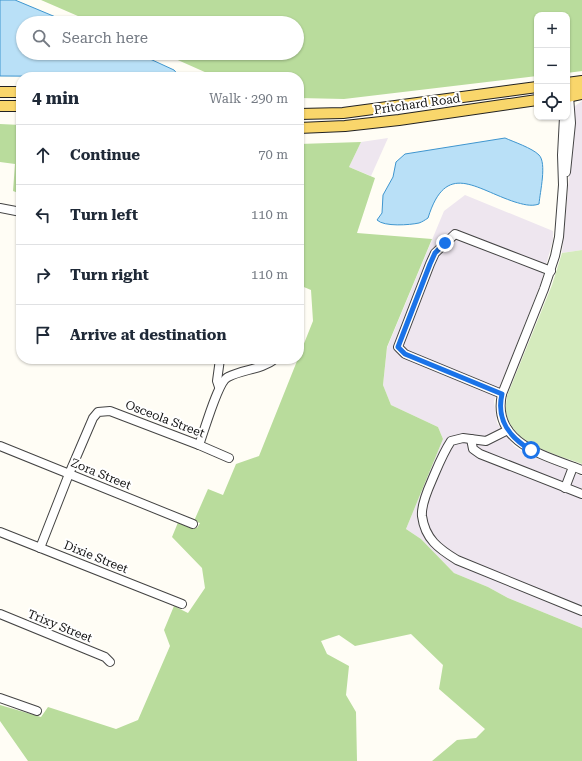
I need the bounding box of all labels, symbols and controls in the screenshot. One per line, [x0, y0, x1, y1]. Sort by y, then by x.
map controls [534, 12, 570, 120]
button: + [534, 12, 570, 48]
search box [16, 16, 304, 60]
icon: search [30, 27, 52, 49]
text: Search here [62, 29, 148, 47]
button: − [534, 48, 570, 84]
button: locate [534, 84, 570, 120]
text: 4 min [32, 88, 79, 108]
text: Walk · 290 m [209, 91, 288, 106]
street label: Pritchard Road [373, 91, 461, 117]
icon: ahead [32, 144, 54, 166]
text: Continue [70, 146, 140, 164]
text: 70 m [258, 147, 288, 162]
icon: left [32, 204, 54, 226]
text: Turn left [70, 206, 138, 224]
text: 110 m [251, 207, 288, 222]
route end [436, 234, 454, 252]
icon: right [32, 264, 54, 286]
text: Turn right [70, 266, 149, 284]
text: 110 m [251, 267, 288, 282]
icon: arrive [32, 324, 54, 346]
text: Arrive at destination [70, 326, 226, 344]
street label: Osceola Street [123, 397, 207, 441]
route start [522, 441, 540, 459]
street label: Zora Street [69, 456, 134, 493]
street label: Dixie Street [62, 538, 131, 576]
street label: Trixy Street [26, 607, 95, 645]

